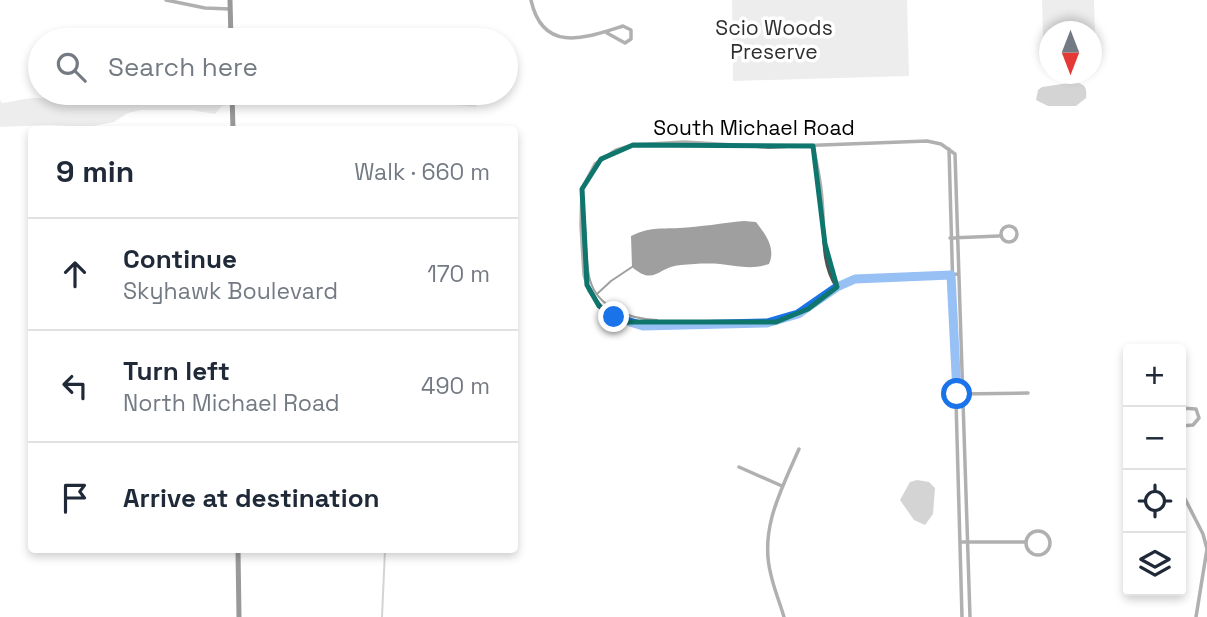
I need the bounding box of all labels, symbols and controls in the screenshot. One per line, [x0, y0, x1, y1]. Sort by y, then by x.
park label: Scio Woods Preserve [715, 14, 833, 65]
north arrow [1039, 21, 1102, 84]
search box [28, 28, 518, 105]
icon: search [52, 48, 90, 86]
text: Search here [108, 50, 258, 84]
street label: South Michael Road [653, 114, 855, 141]
text: 9 min [56, 152, 134, 191]
text: Walk · 660 m [354, 157, 490, 187]
text: Continue [123, 242, 237, 276]
icon: ahead [56, 255, 94, 293]
text: 170 m [427, 259, 490, 289]
text: Skyhawk Boulevard [123, 276, 338, 306]
route end [598, 301, 629, 332]
map controls [1123, 344, 1186, 596]
button: + [1123, 344, 1186, 407]
text: Turn left [123, 354, 230, 388]
icon: left [56, 367, 94, 405]
text: 490 m [421, 371, 490, 401]
route start [941, 378, 972, 409]
text: North Michael Road [123, 388, 340, 418]
button: − [1123, 407, 1186, 470]
button: locate [1123, 470, 1186, 533]
icon: arrive [56, 479, 94, 517]
text: Arrive at destination [123, 481, 380, 515]
button: layers [1123, 533, 1186, 596]

